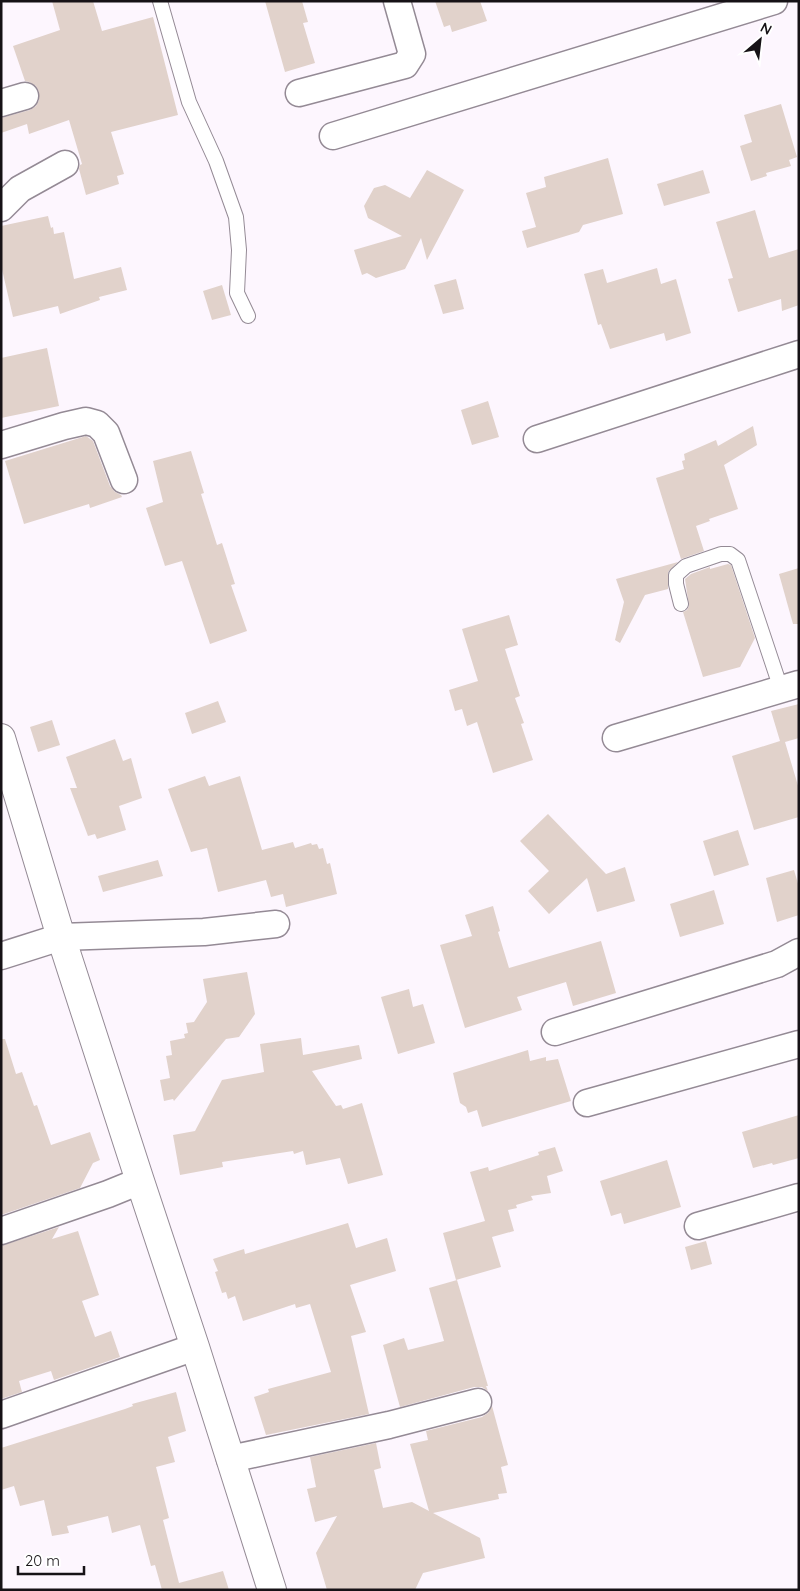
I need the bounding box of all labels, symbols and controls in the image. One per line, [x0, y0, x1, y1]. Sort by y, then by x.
north arrow [735, 15, 785, 65]
text: N [757, 18, 775, 39]
scale bar [18, 1544, 84, 1576]
text: 20 m [25, 1551, 60, 1570]

